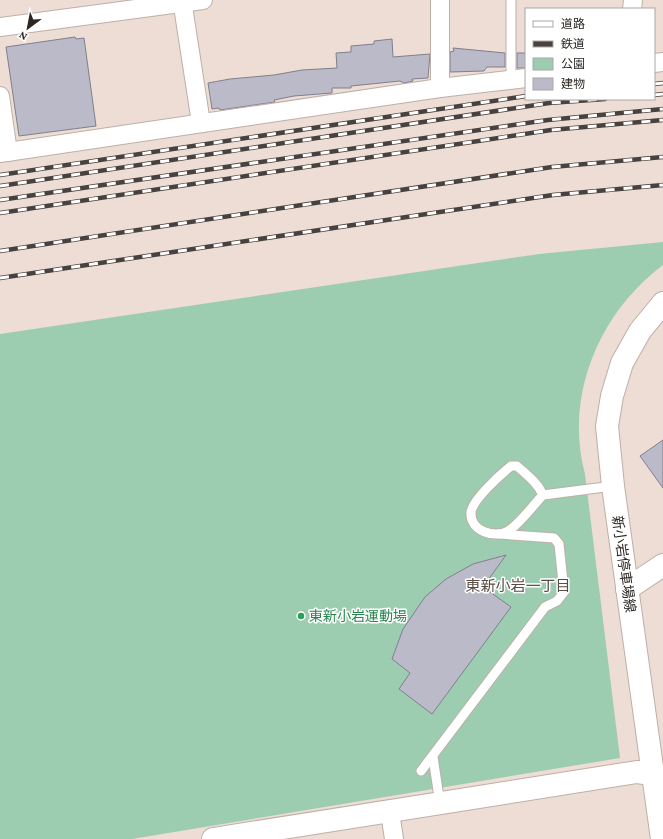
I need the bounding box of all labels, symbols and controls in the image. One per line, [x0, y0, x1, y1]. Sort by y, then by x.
north arrow [8, 8, 48, 48]
legend [525, 8, 655, 100]
text: 道路 [561, 17, 585, 31]
text: N [16, 29, 29, 44]
text: 鉄道 [561, 37, 585, 51]
text: 公園 [561, 57, 585, 71]
text: 建物 [561, 77, 585, 91]
street label: 新小岩停車場線 [609, 514, 639, 614]
district label: 東新小岩一丁目 [465, 578, 571, 594]
place label: 東新小岩運動場 [309, 608, 407, 624]
marker: 東新小岩運動場 [296, 611, 306, 621]

